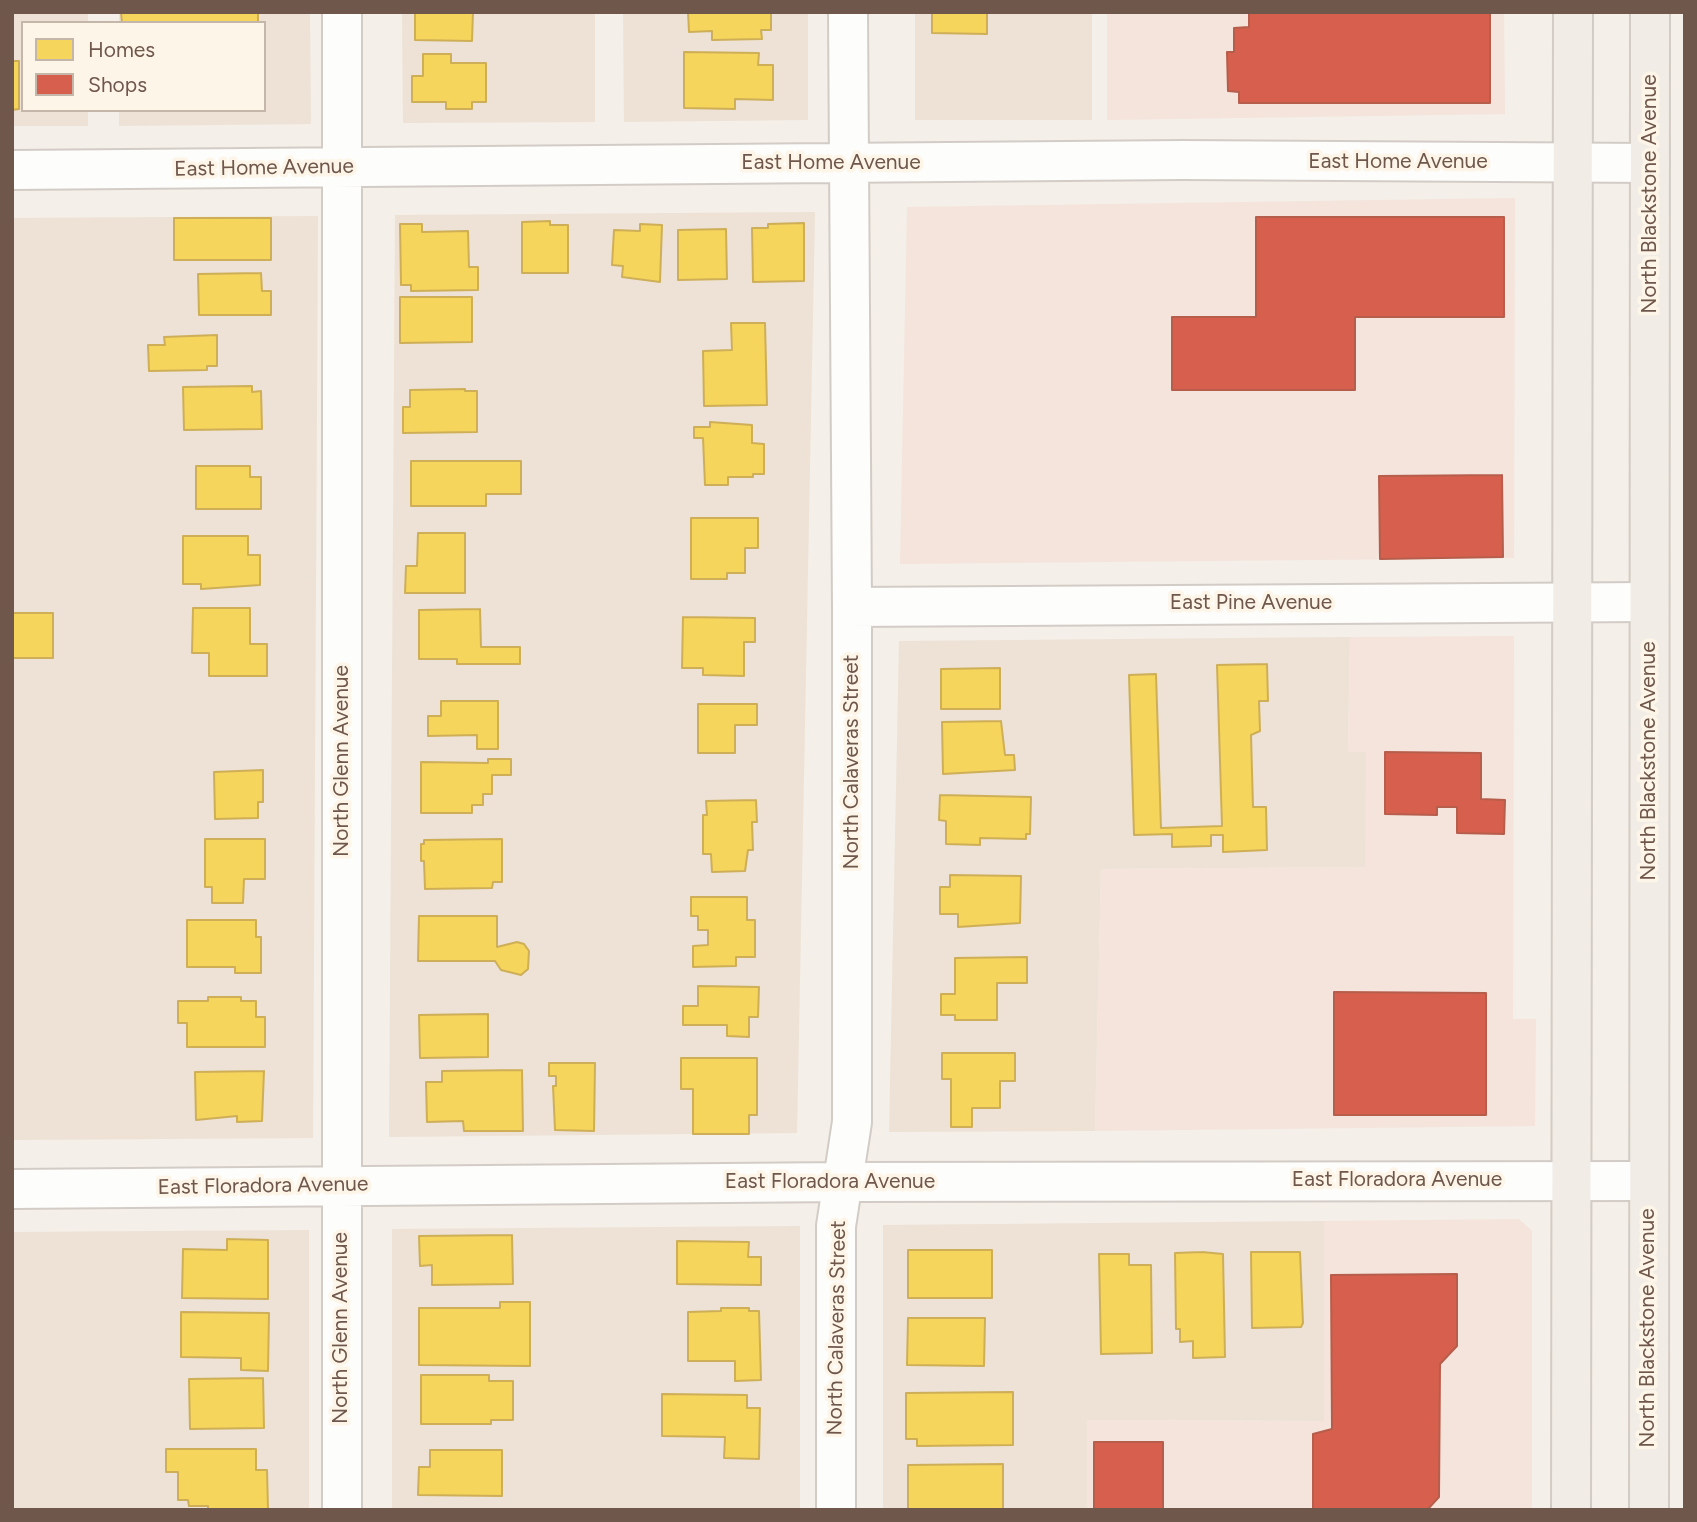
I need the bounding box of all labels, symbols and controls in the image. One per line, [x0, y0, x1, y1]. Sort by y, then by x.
legend [21, 21, 266, 112]
text: Homes [88, 37, 155, 62]
text: Shops [88, 72, 147, 97]
street label: North Blackstone Avenue [1637, 74, 1663, 314]
street label: East Home Avenue [1308, 149, 1488, 175]
street label: East Home Avenue [741, 150, 921, 176]
street label: East Home Avenue [174, 154, 354, 182]
street label: East Pine Avenue [1170, 590, 1332, 616]
street label: North Blackstone Avenue [1636, 641, 1662, 881]
street label: North Calaveras Street [839, 654, 865, 870]
street label: North Glenn Avenue [329, 665, 355, 857]
street label: East Floradora Avenue [1292, 1167, 1502, 1193]
street label: East Floradora Avenue [725, 1169, 935, 1195]
street label: East Floradora Avenue [158, 1172, 368, 1200]
street label: North Blackstone Avenue [1635, 1208, 1661, 1448]
street label: North Calaveras Street [823, 1220, 851, 1436]
street label: North Glenn Avenue [328, 1232, 354, 1424]

